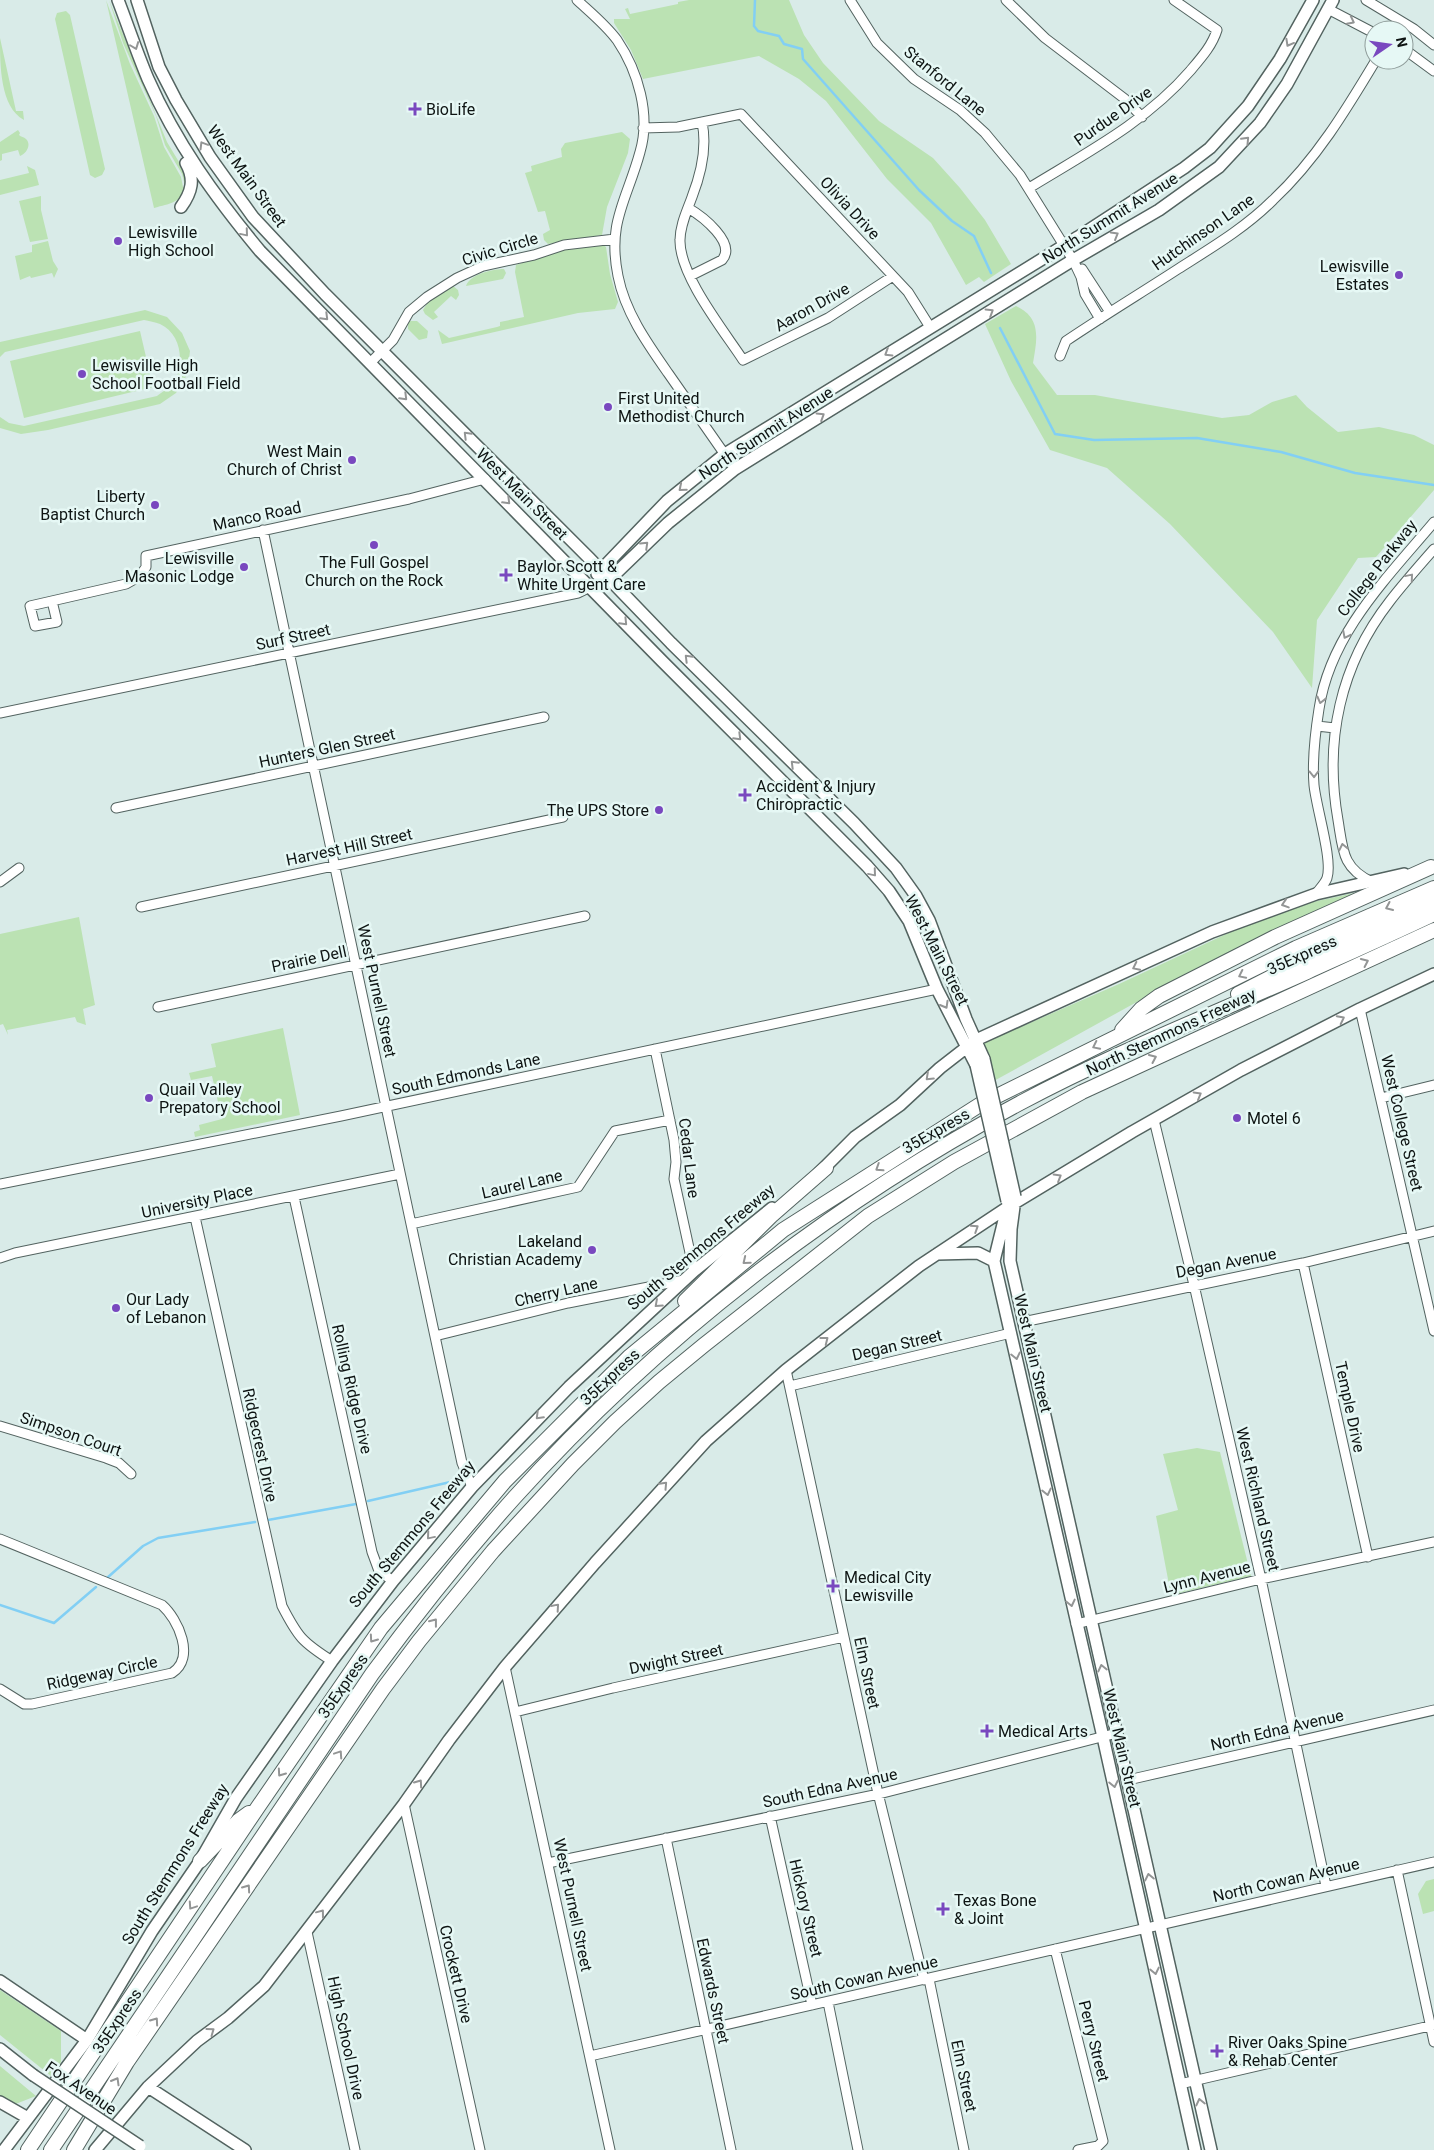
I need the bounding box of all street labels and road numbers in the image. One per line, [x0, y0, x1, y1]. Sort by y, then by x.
street label: Stanford Lane [900, 42, 990, 120]
street label: Purdue Drive [1071, 82, 1155, 150]
street label: West Main Street [204, 121, 290, 231]
street label: North Summit Avenue [1039, 169, 1181, 267]
street label: Olivia Drive [816, 173, 884, 243]
street label: Hutchinson Lane [1148, 190, 1258, 274]
street label: Civic Circle [460, 228, 540, 270]
street label: Aaron Drive [771, 279, 853, 335]
street label: North Summit Avenue [695, 383, 837, 483]
street label: West Main Street [472, 444, 572, 544]
street label: Manco Road [211, 497, 303, 535]
street label: College Parkway [1333, 515, 1421, 620]
street label: Surf Street [254, 620, 332, 654]
street label: Hunters Glen Street [257, 724, 397, 772]
street label: Harvest Hill Street [284, 824, 414, 870]
street label: West Main Street [901, 892, 973, 1008]
street label: West Purnell Street [354, 923, 400, 1059]
street label: 35Express [1264, 931, 1340, 979]
street label: Prairie Dell [270, 942, 348, 976]
street label: North Stemmons Freeway [1083, 984, 1259, 1080]
street label: South Edmonds Lane [390, 1049, 542, 1099]
street label: West College Street [1377, 1053, 1427, 1193]
street label: 35Express [899, 1104, 973, 1158]
street label: Cedar Lane [675, 1117, 703, 1199]
street label: Laurel Lane [480, 1165, 564, 1203]
street label: University Place [140, 1180, 254, 1222]
street label: South Stemmons Freeway [624, 1180, 779, 1314]
street label: Degan Avenue [1174, 1244, 1278, 1282]
street label: Cherry Lane [513, 1273, 599, 1311]
street label: West Main Street [1010, 1292, 1056, 1414]
street label: Rolling Ridge Drive [328, 1322, 376, 1456]
street label: Degan Street [850, 1325, 944, 1365]
street label: 35Express [576, 1345, 644, 1409]
street label: Temple Drive [1331, 1360, 1369, 1454]
street label: Ridgecrest Drive [239, 1386, 281, 1504]
street label: Simpson Court [18, 1408, 124, 1460]
street label: West Richland Street [1232, 1425, 1284, 1573]
street label: South Stemmons Freeway [345, 1456, 479, 1611]
street label: Lynn Avenue [1161, 1557, 1253, 1597]
street label: Elm Street [850, 1635, 884, 1711]
street label: Dwight Street [627, 1640, 725, 1678]
street label: 35Express [314, 1650, 372, 1722]
street label: Ridgeway Circle [45, 1652, 159, 1694]
street label: West Main Street [1099, 1687, 1145, 1809]
street label: North Edna Avenue [1209, 1705, 1345, 1755]
street label: South Edna Avenue [761, 1764, 899, 1812]
street label: South Stemmons Freeway [118, 1780, 233, 1948]
street label: West Purnell Street [550, 1837, 596, 1973]
street label: North Cowan Avenue [1211, 1854, 1361, 1906]
street label: Hickory Street [785, 1857, 827, 1959]
street label: Crockett Drive [435, 1923, 477, 2025]
street label: Edwards Street [693, 1936, 733, 2046]
street label: South Cowan Avenue [788, 1952, 940, 2004]
street label: High School Drive [324, 1974, 368, 2102]
street label: 35Express [88, 1985, 146, 2057]
street label: Perry Street [1075, 1998, 1113, 2084]
street label: Elm Street [947, 2038, 981, 2114]
street label: Fox Avenue [42, 2057, 120, 2119]

